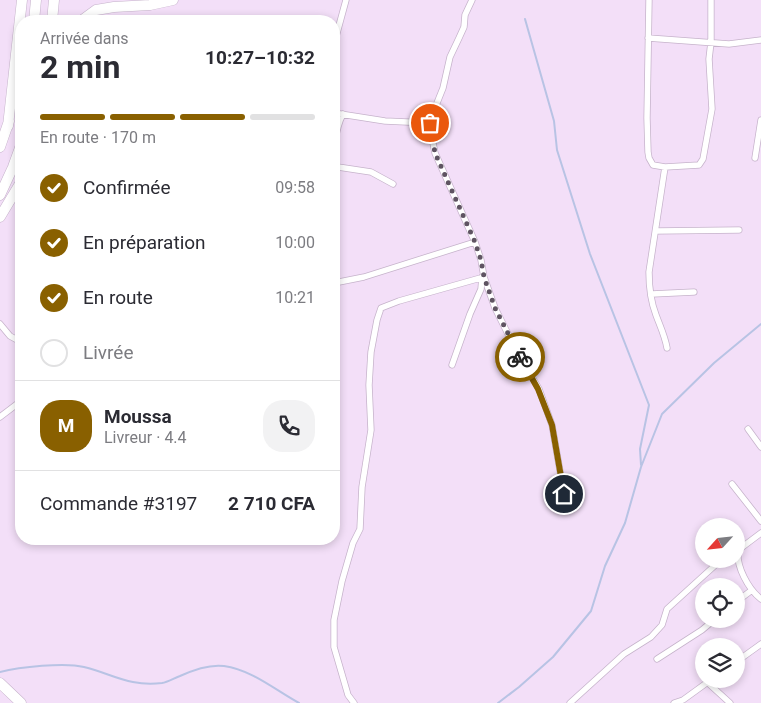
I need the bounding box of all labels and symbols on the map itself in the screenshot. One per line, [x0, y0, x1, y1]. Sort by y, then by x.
pin [409, 102, 451, 144]
courier [495, 332, 545, 382]
pin [543, 473, 585, 515]
north arrow [695, 518, 745, 568]

